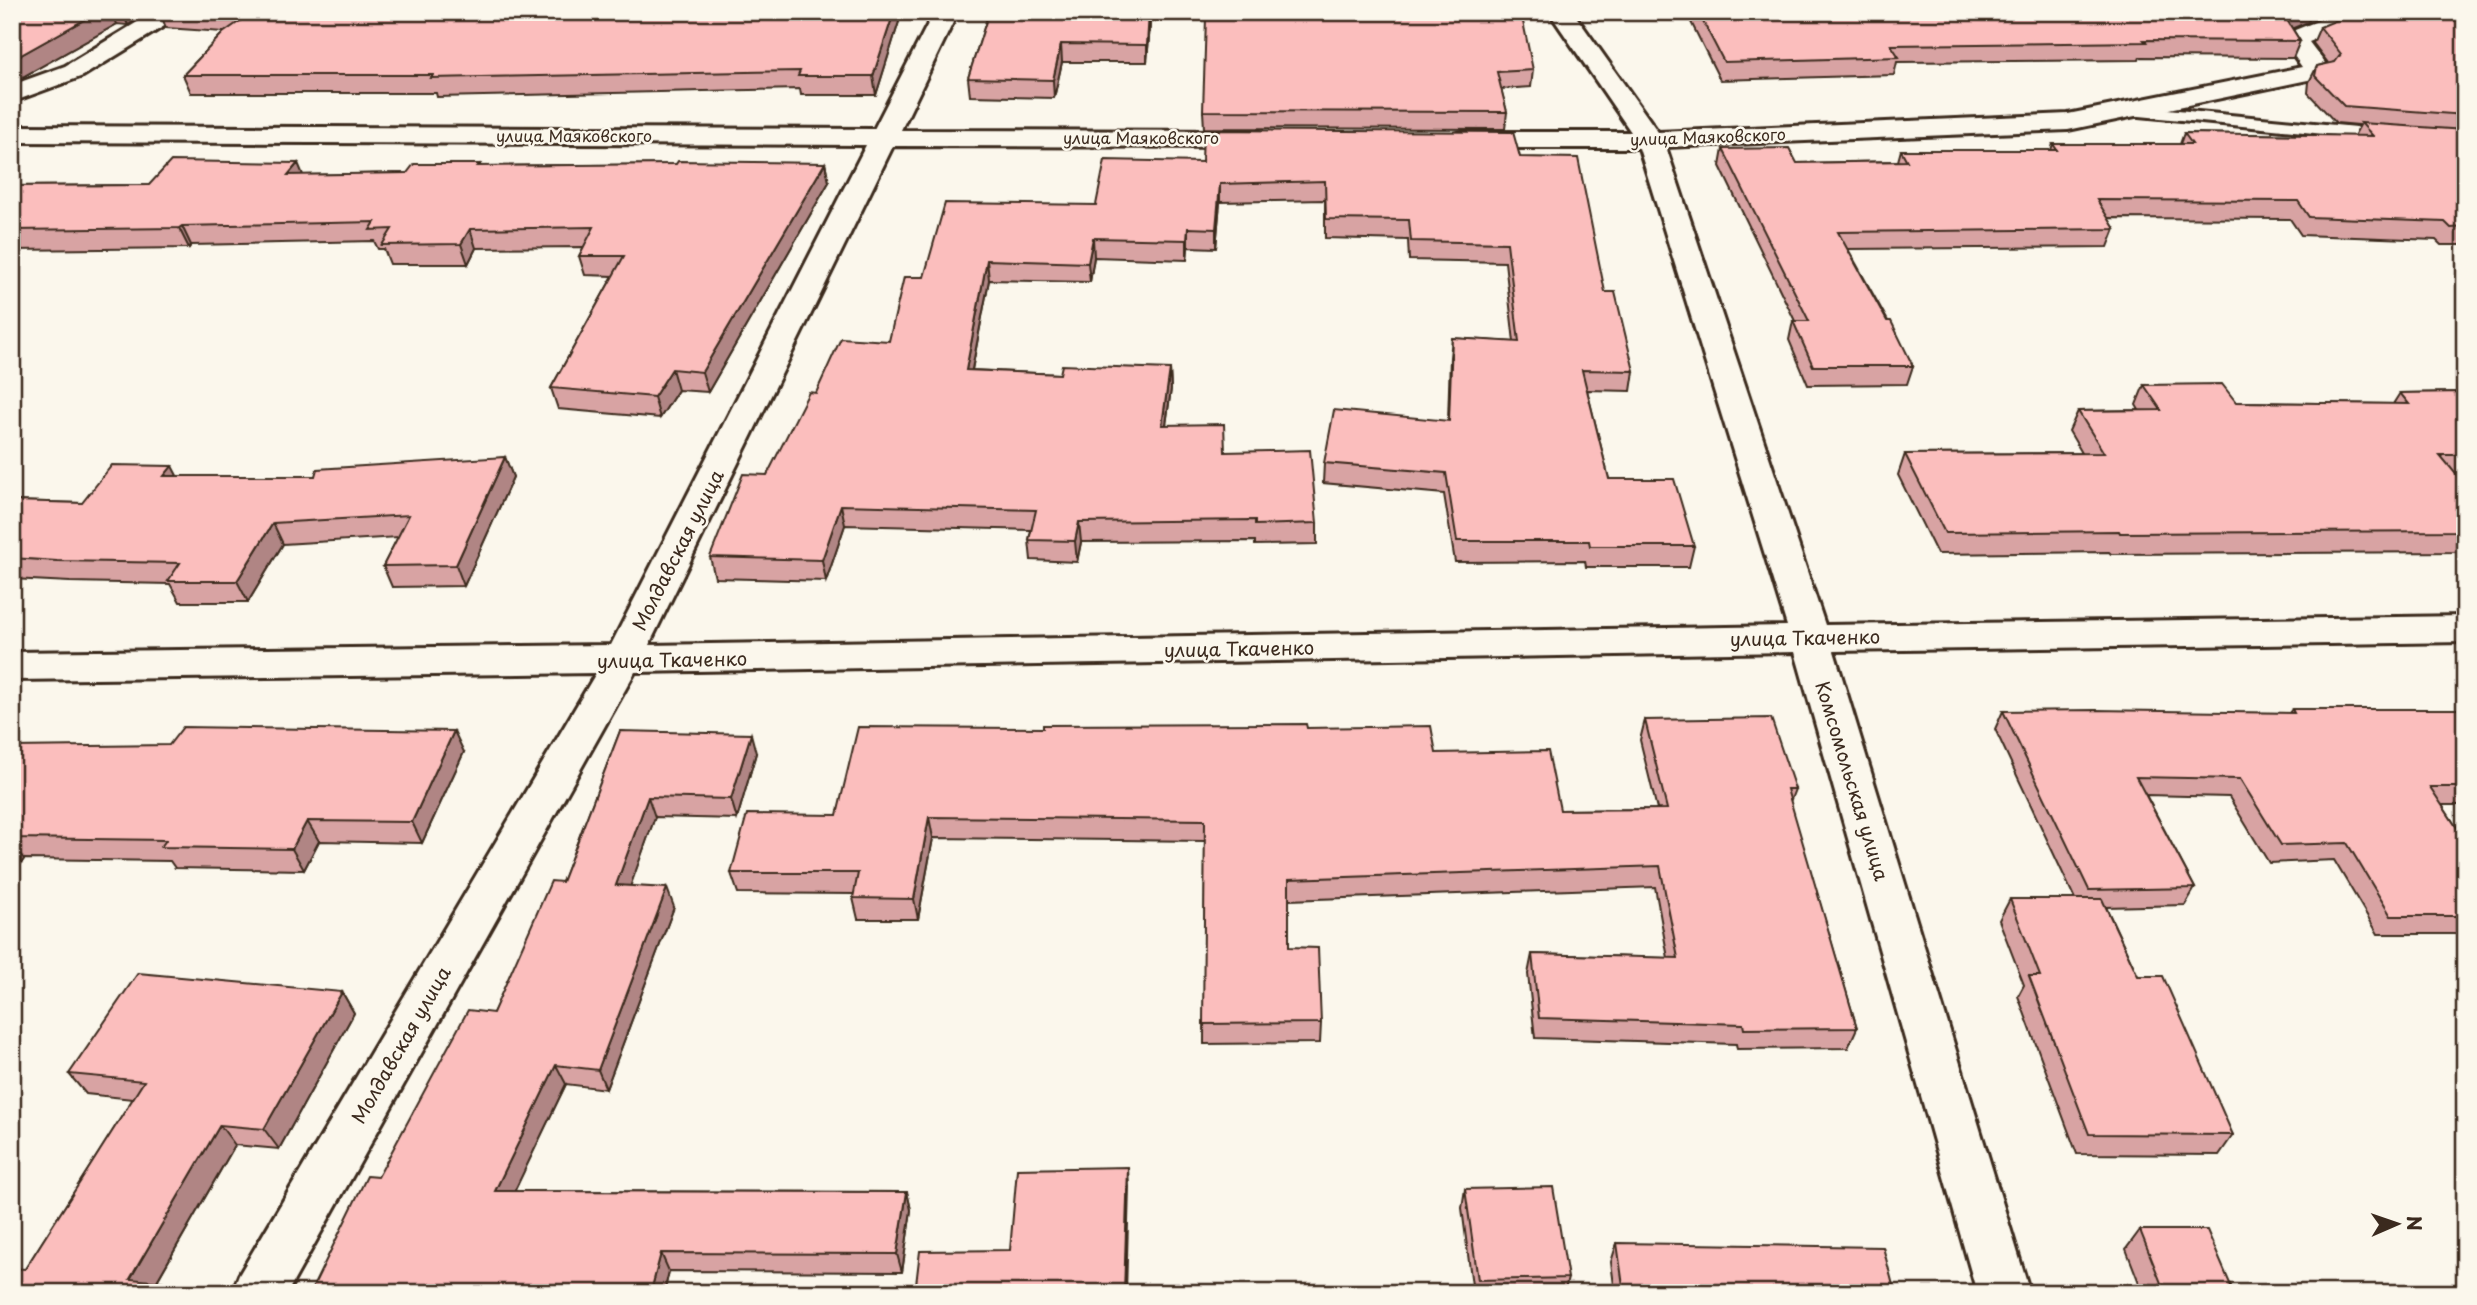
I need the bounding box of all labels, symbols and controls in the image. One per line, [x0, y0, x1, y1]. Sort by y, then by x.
street label: улица Маяковского [1630, 121, 1786, 151]
street label: улица Маяковского [496, 123, 652, 147]
street label: улица Маяковского [1063, 125, 1219, 149]
street label: Молдавская улица [624, 464, 730, 635]
street label: улица Ткаченко [1730, 622, 1880, 652]
street label: улица Ткаченко [1164, 633, 1314, 663]
street label: улица Ткаченко [597, 644, 747, 674]
street label: Комсомольская улица [1809, 678, 1897, 884]
street label: Молдавская улица [344, 961, 457, 1128]
north arrow [2362, 1190, 2432, 1260]
text: N [2401, 1215, 2429, 1231]

